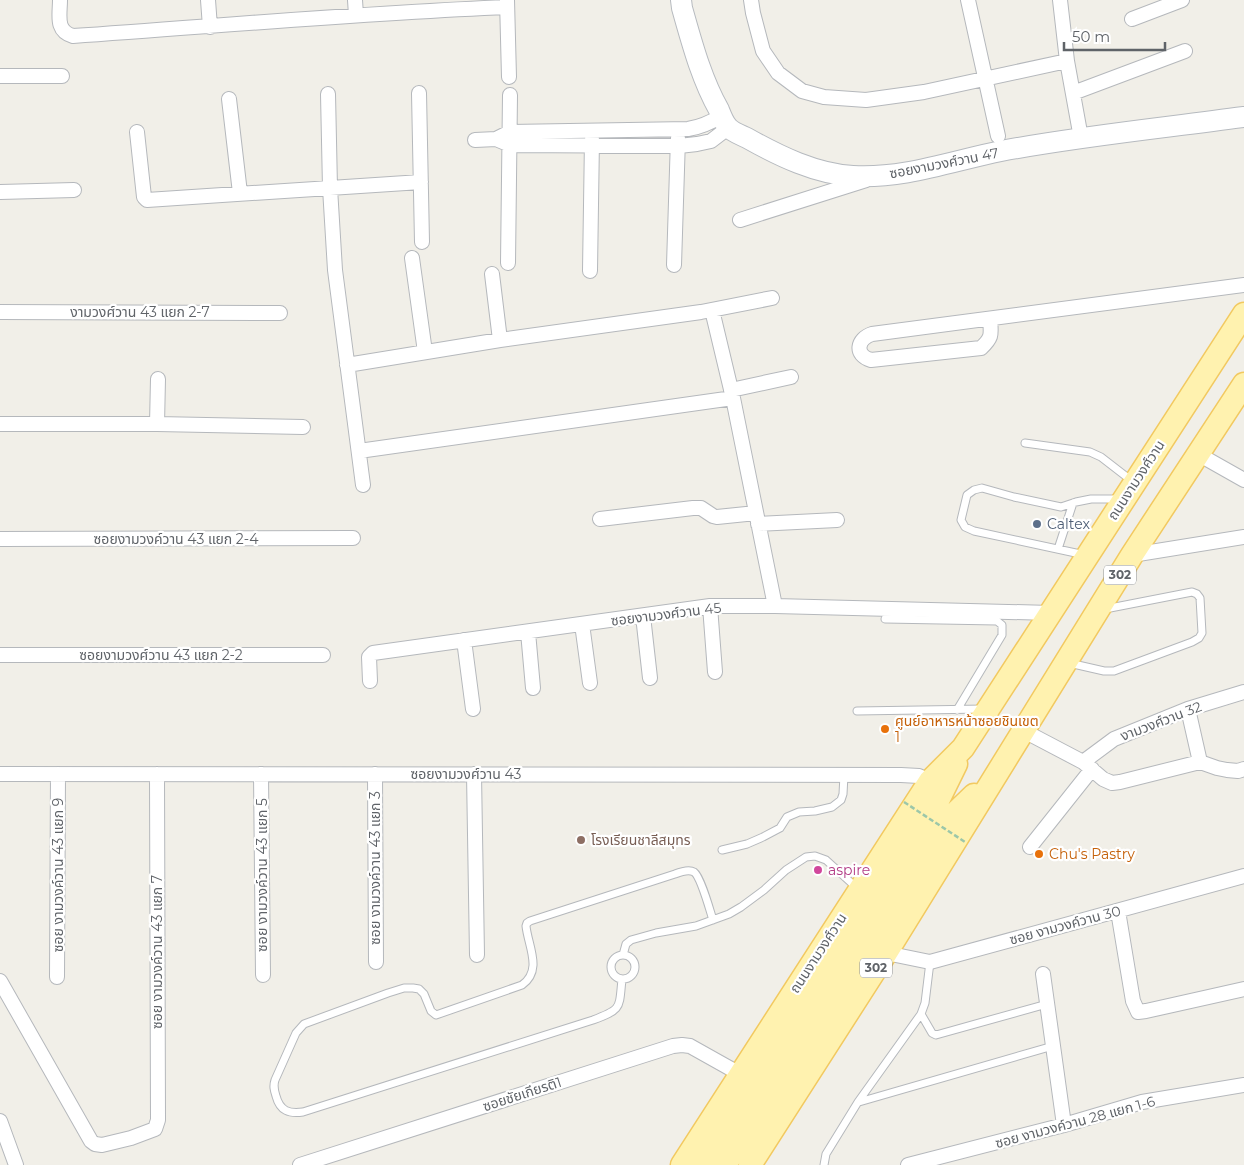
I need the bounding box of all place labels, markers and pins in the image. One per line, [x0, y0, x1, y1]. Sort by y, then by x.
place label: Caltex [1047, 515, 1090, 533]
marker: Caltex [1031, 518, 1043, 530]
place label: ศูนย์อาหารหน้าซอยชินเขต 1 [895, 712, 1039, 746]
marker: ศูนย์อาหารหน้าซอยชินเขต 1 [879, 723, 891, 735]
place label: โรงเรียนชาลีสมุทร [591, 831, 691, 849]
marker: โรงเรียนชาลีสมุทร [575, 834, 587, 846]
place label: Chu's Pastry [1049, 845, 1135, 863]
marker: Chu's Pastry [1033, 848, 1045, 860]
place label: aspire [828, 861, 870, 879]
marker: aspire [812, 864, 824, 876]

